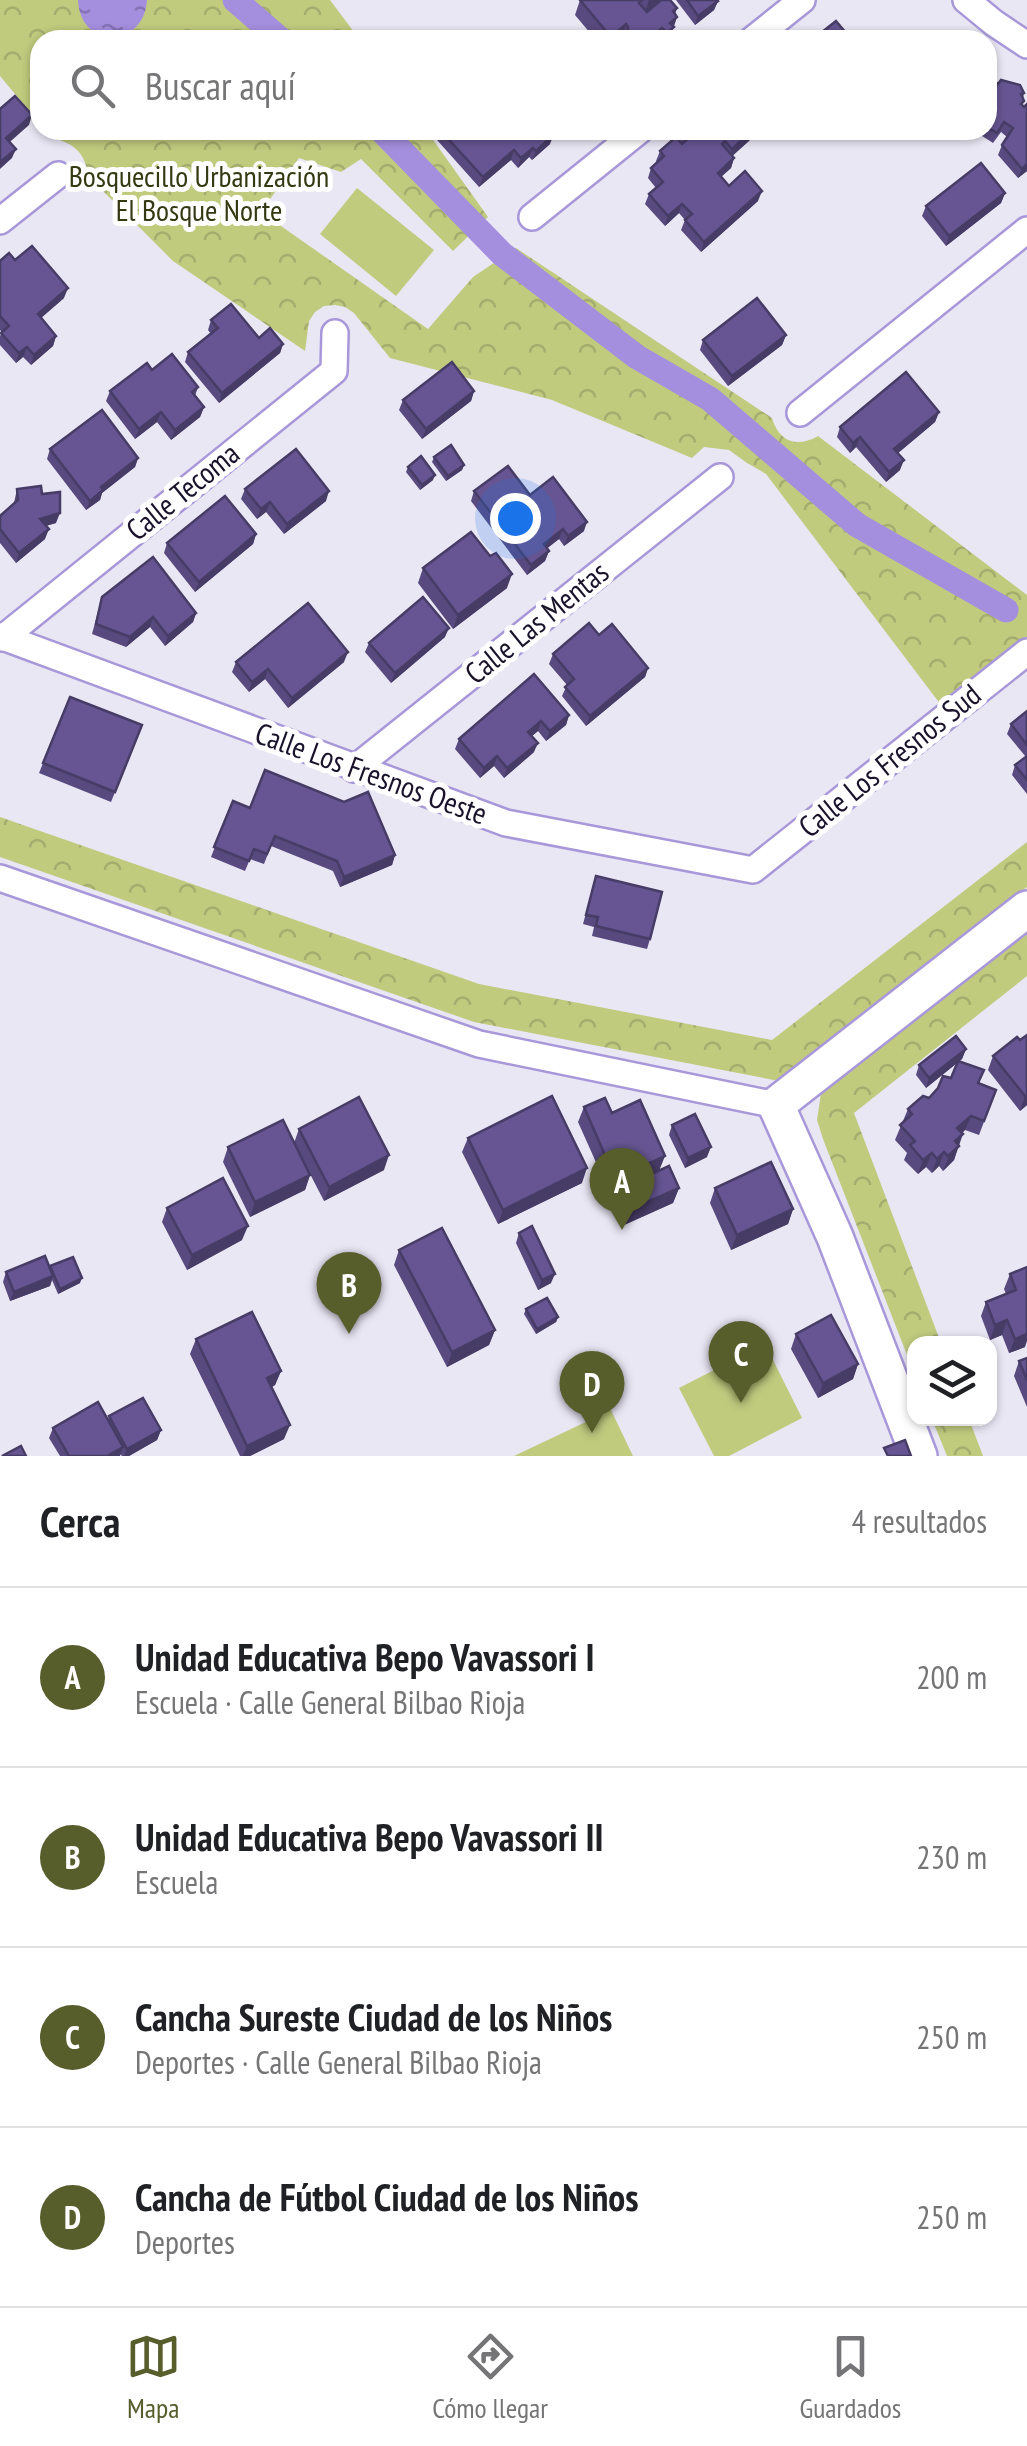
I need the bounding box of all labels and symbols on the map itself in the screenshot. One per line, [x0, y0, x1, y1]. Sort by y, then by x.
park label: Bosquecillo Urbanización El Bosque Norte [69, 156, 329, 229]
street label: Calle Tecoma [118, 433, 247, 548]
your location [490, 493, 541, 544]
street label: Calle Las Mentas [456, 552, 616, 692]
street label: Calle Los Fresnos Sud [790, 674, 988, 845]
street label: Calle Los Fresnos Oeste [250, 713, 493, 833]
pin: A [590, 1148, 654, 1230]
pin: B [316, 1252, 382, 1334]
pin: C [708, 1320, 774, 1403]
pin: D [560, 1350, 624, 1433]

